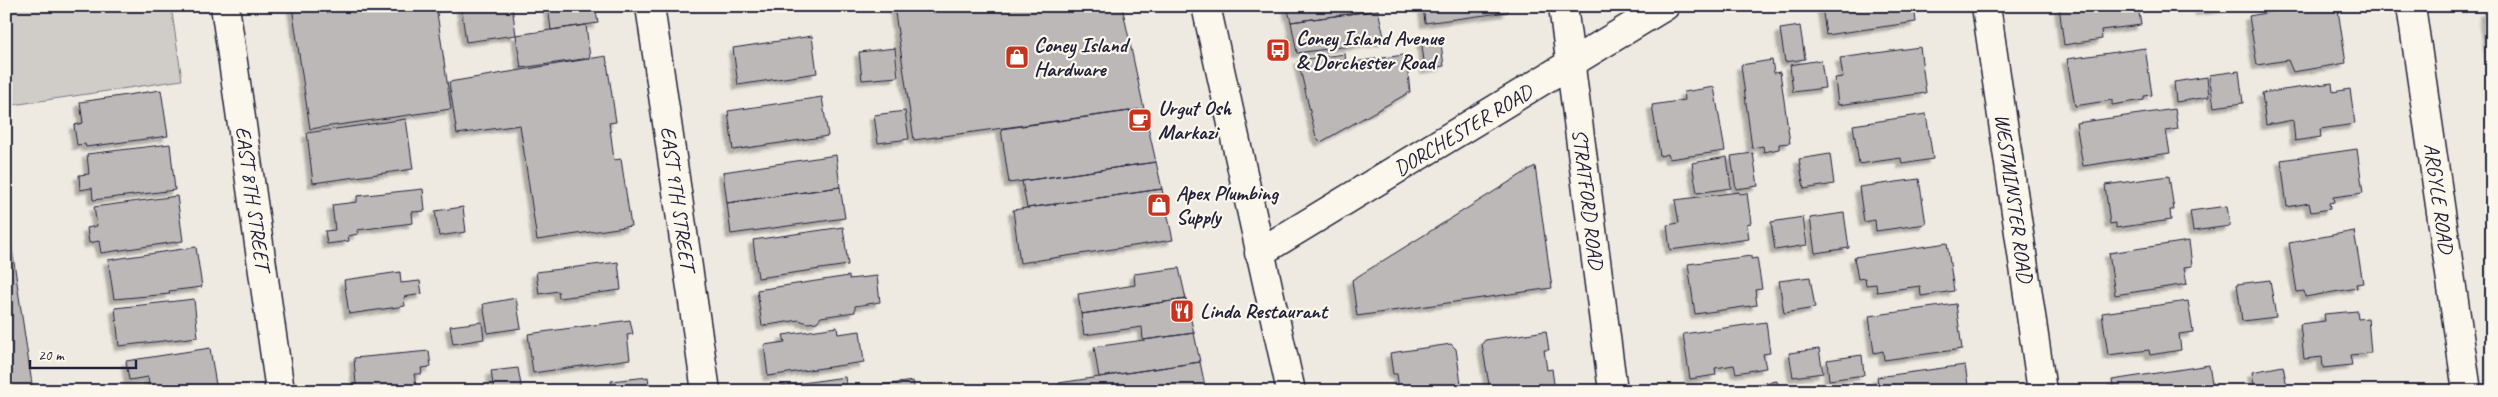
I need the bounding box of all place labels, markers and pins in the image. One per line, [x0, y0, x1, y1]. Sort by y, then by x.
place label: Coney Island Avenue & Dorchester Road [1296, 25, 1445, 75]
place label: Coney Island Hardware [1034, 32, 1131, 82]
bus stop icon: Coney Island Avenue & Dorchester Road [1265, 37, 1291, 63]
shop icon: Coney Island Hardware [1004, 44, 1030, 70]
place label: Urgut Osh Markazi [1158, 95, 1232, 145]
cafe icon: Urgut Osh Markazi [1127, 107, 1153, 133]
place label: Apex Plumbing Supply [1176, 180, 1279, 230]
shop icon: Apex Plumbing Supply [1146, 192, 1172, 218]
restaurant icon: Linda Restaurant [1169, 298, 1195, 324]
place label: Linda Restaurant [1200, 298, 1329, 324]

